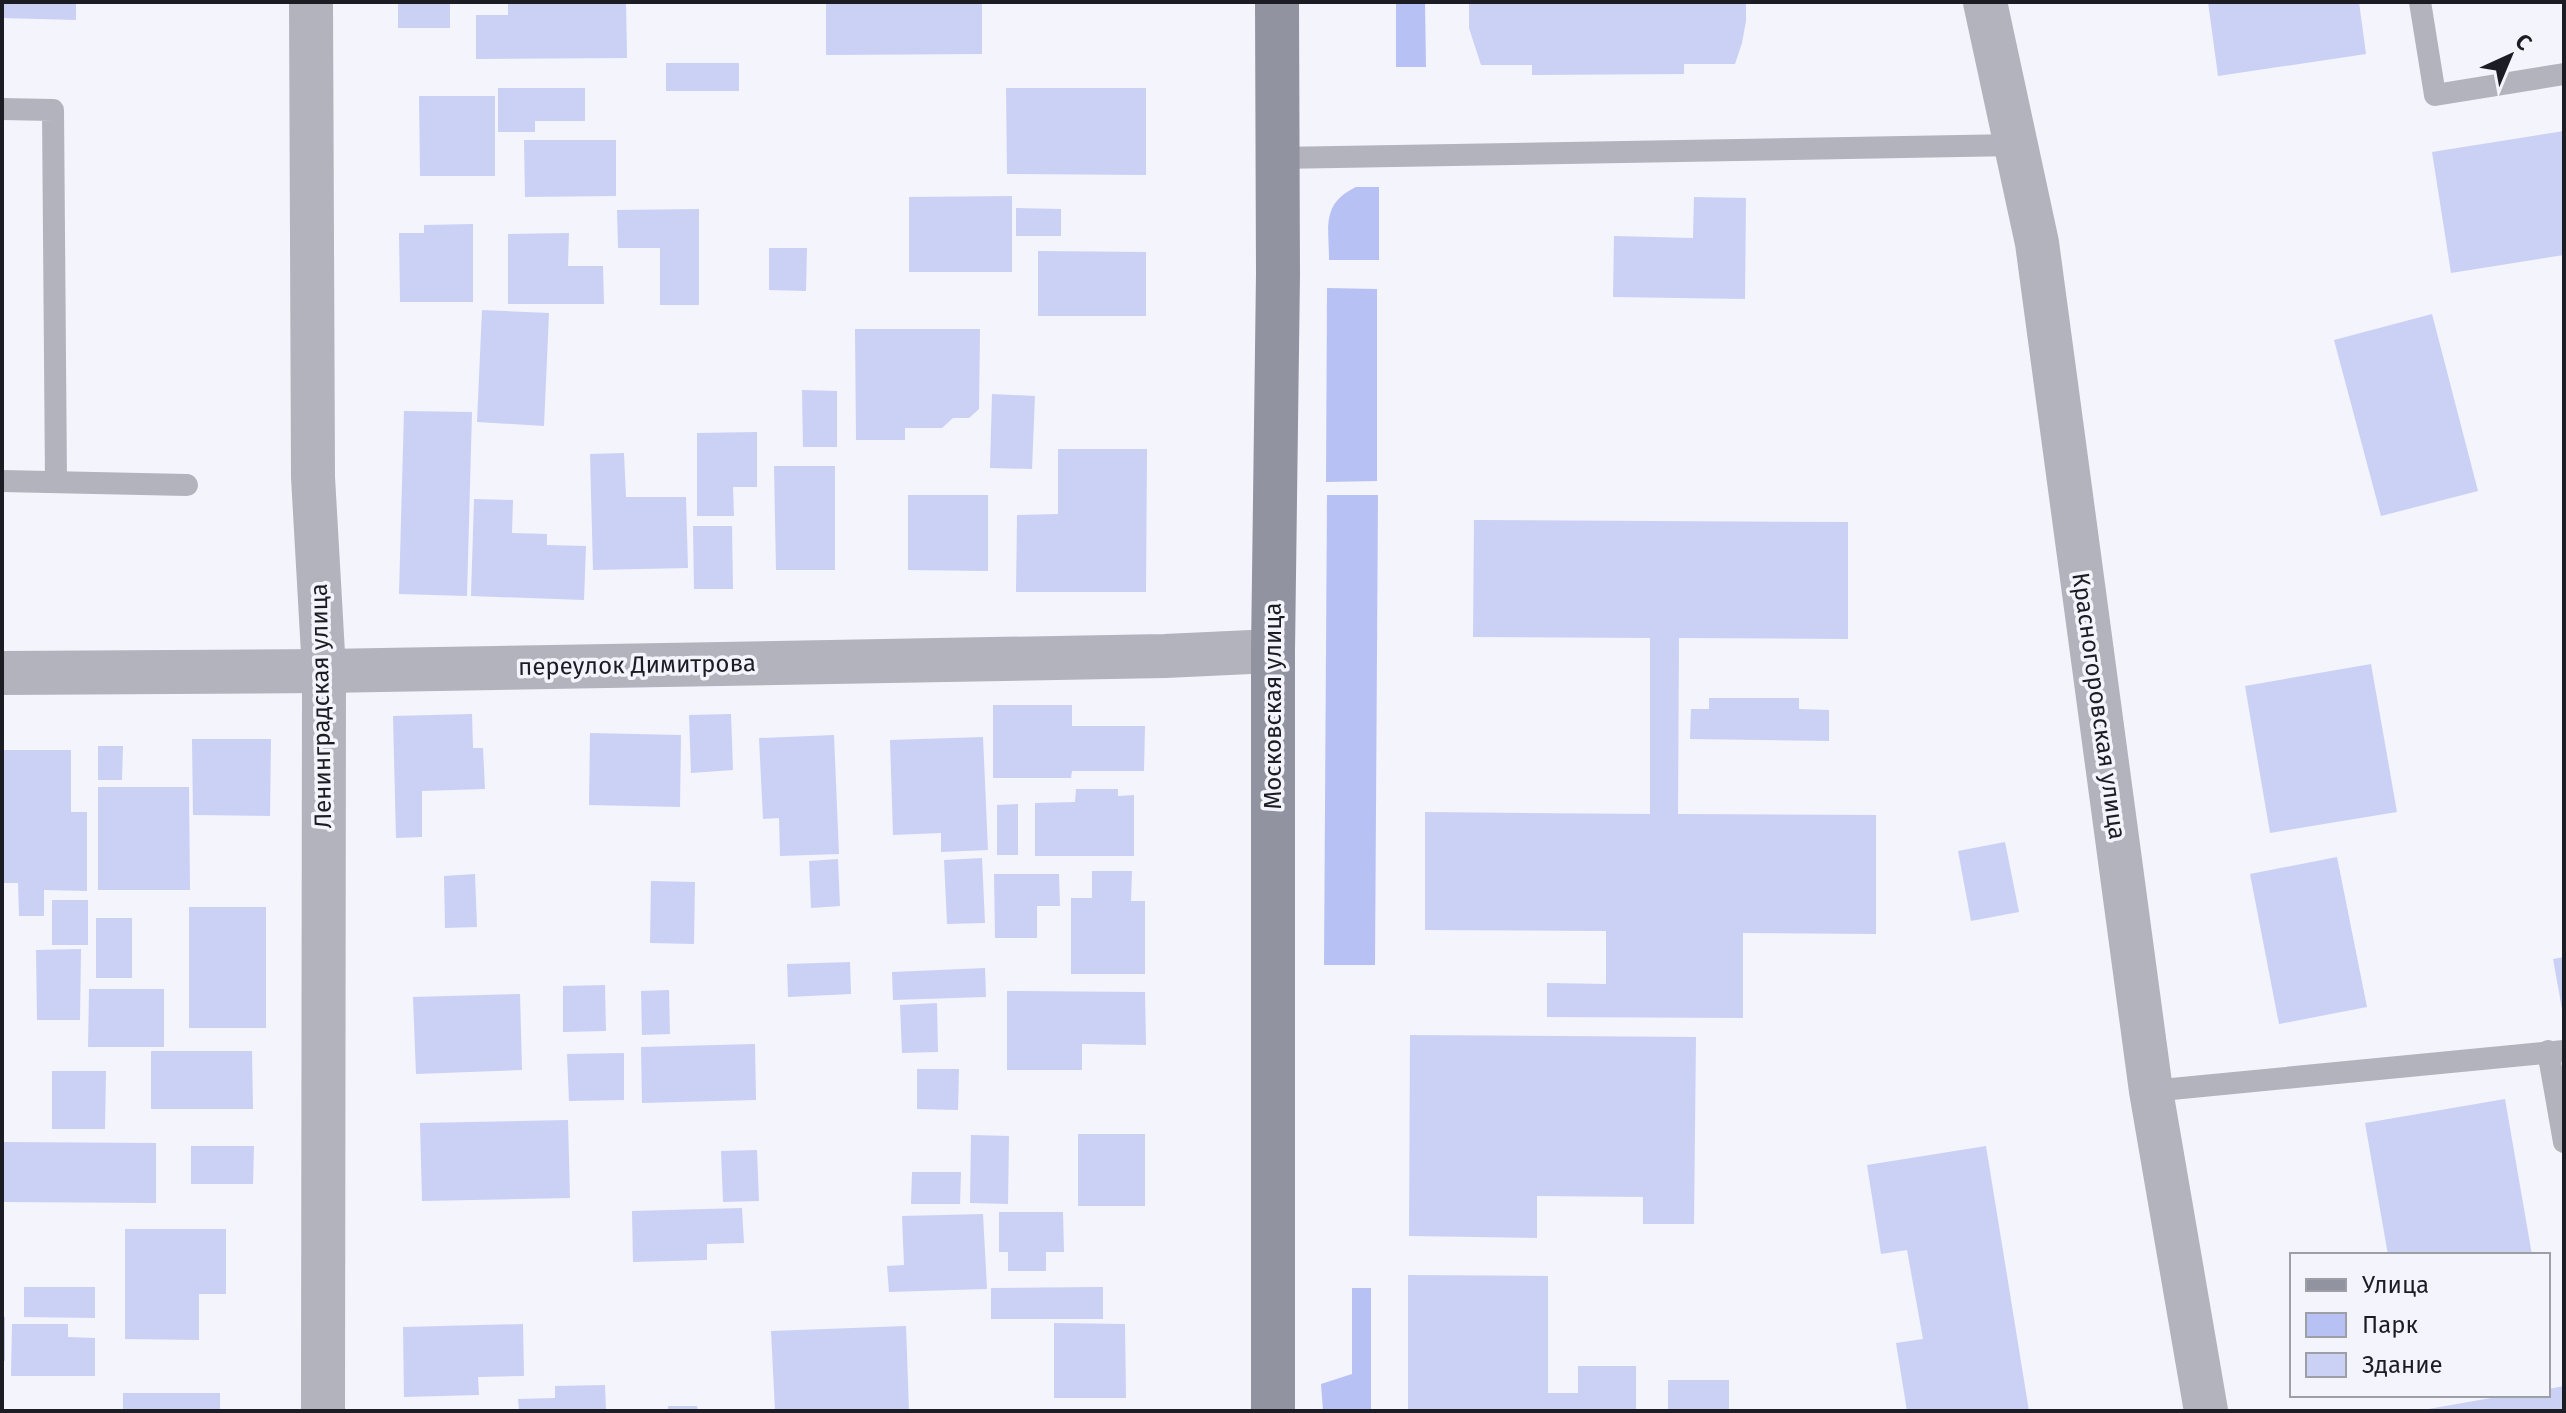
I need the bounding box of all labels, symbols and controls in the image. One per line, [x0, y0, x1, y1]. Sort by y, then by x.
north arrow [2470, 16, 2550, 96]
text: С [2510, 28, 2538, 56]
street label: Красногоровская улица [2066, 571, 2132, 841]
street label: Ленинградская улица [305, 583, 337, 829]
street label: Московская улица [1259, 603, 1287, 809]
street label: переулок Димитрова [518, 649, 756, 681]
legend [2290, 1253, 2550, 1397]
text: Улица [2362, 1271, 2429, 1299]
text: Парк [2362, 1311, 2419, 1339]
text: Здание [2362, 1351, 2443, 1379]

